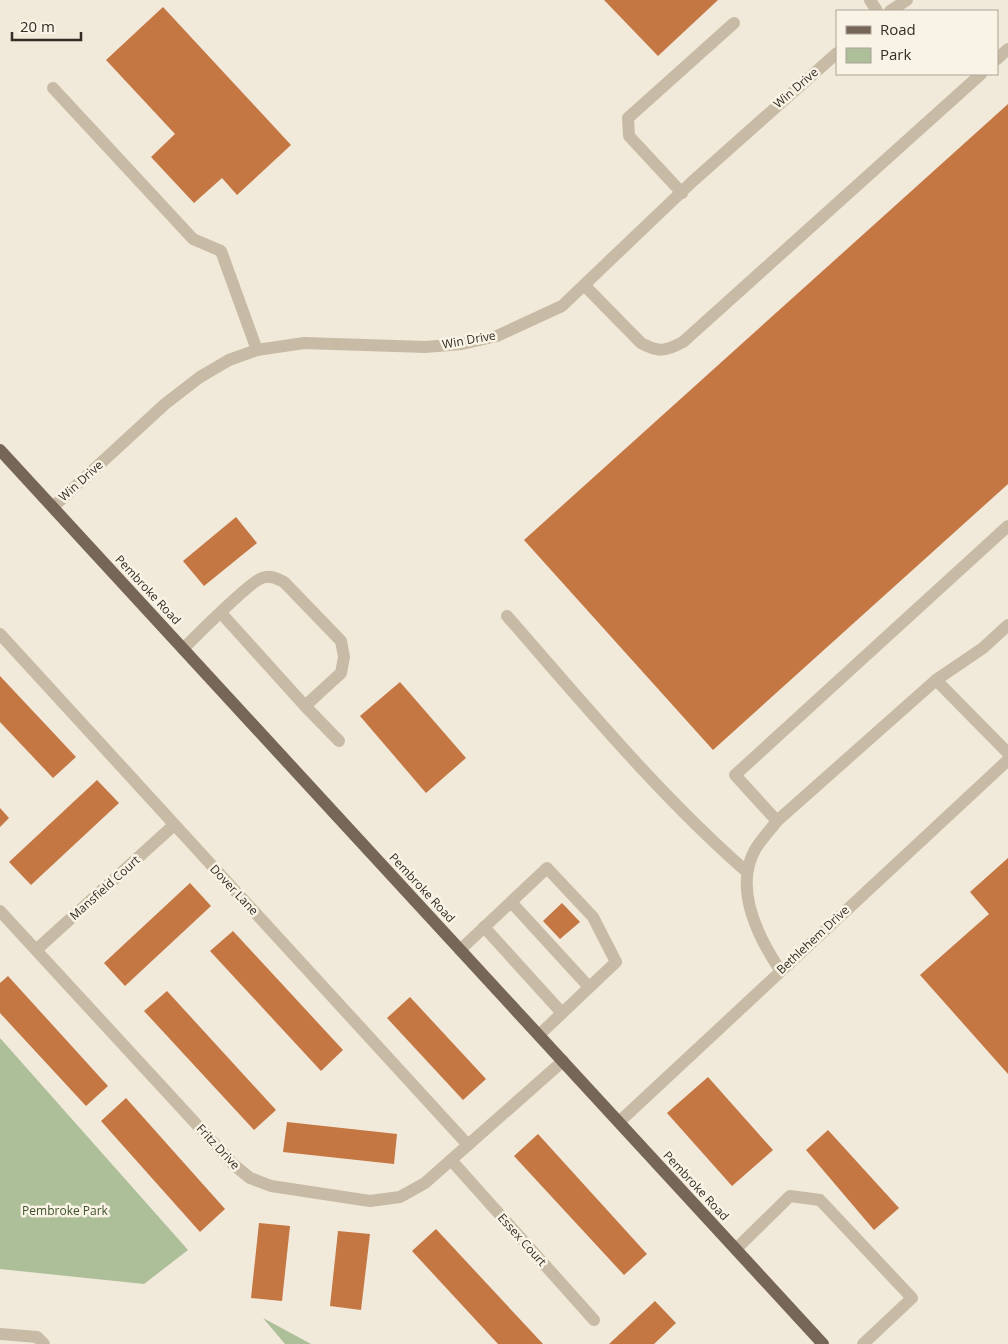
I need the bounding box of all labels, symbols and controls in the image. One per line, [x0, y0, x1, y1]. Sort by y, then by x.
scale bar [12, 10, 81, 42]
legend [836, 10, 998, 75]
text: 20 m [20, 16, 55, 36]
text: Road [880, 19, 916, 39]
text: Park [880, 44, 911, 64]
street label: Win Drive [770, 63, 822, 112]
street label: Win Drive [441, 326, 497, 353]
street label: Win Drive [55, 456, 107, 505]
street label: Pembroke Road [112, 551, 185, 628]
street label: Pembroke Road [386, 849, 459, 926]
street label: Mansfield Court [66, 851, 143, 924]
street label: Dover Lane [206, 861, 262, 919]
street label: Bethlehem Drive [773, 901, 853, 978]
street label: Fritz Drive [193, 1120, 244, 1173]
street label: Pembroke Road [660, 1147, 733, 1224]
park label: Pembroke Park [22, 1202, 109, 1219]
street label: Essex Court [494, 1210, 551, 1270]

